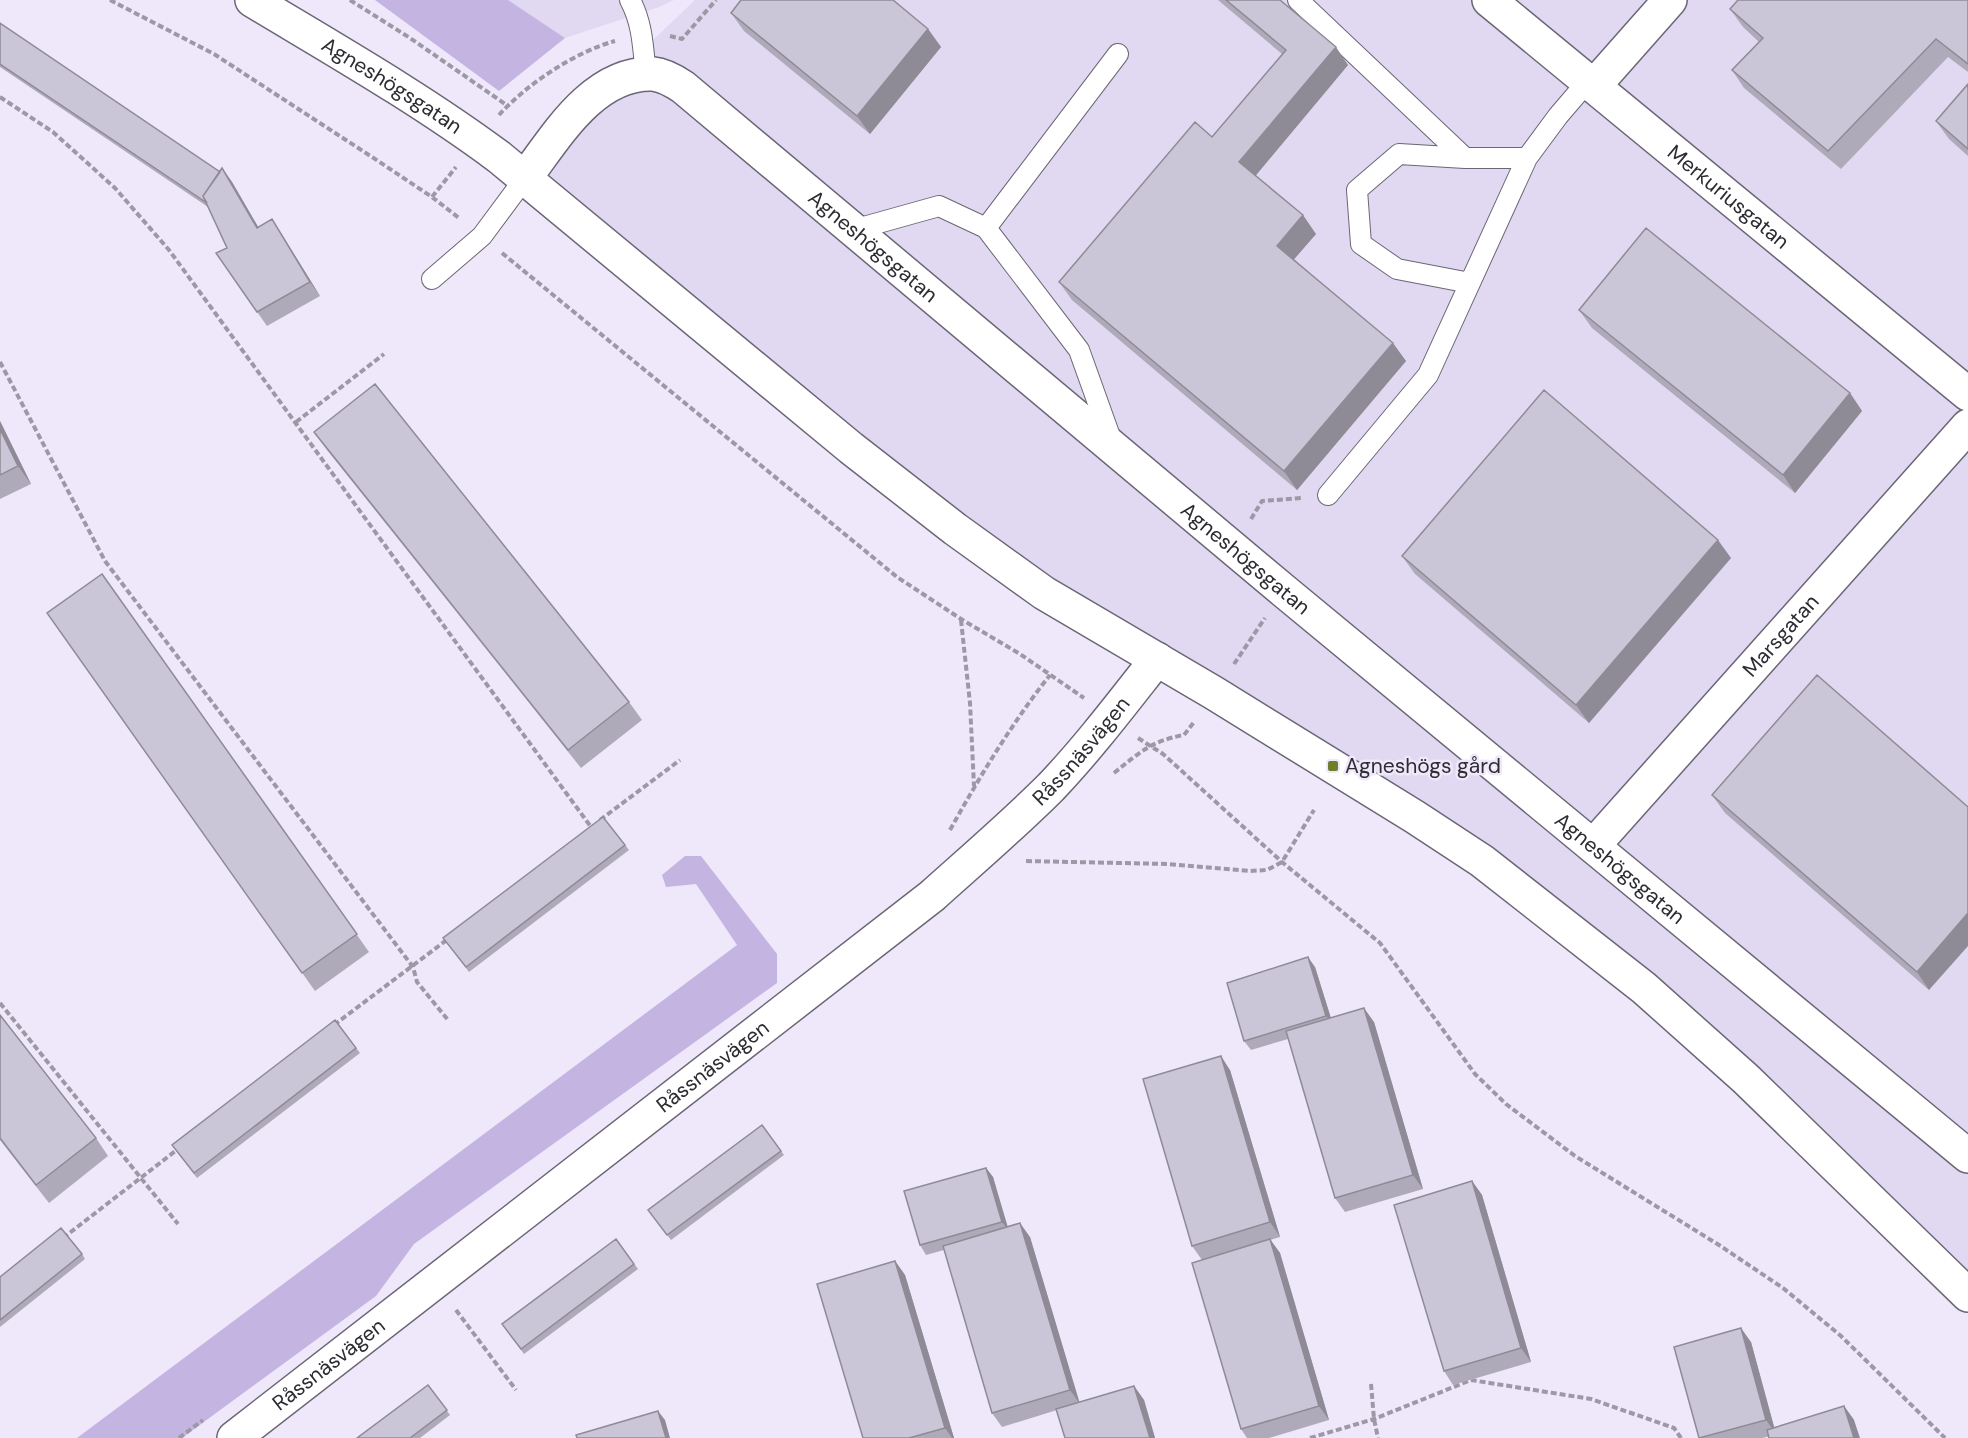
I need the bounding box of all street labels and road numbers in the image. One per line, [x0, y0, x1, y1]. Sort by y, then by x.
street label: Agneshögsgatan [316, 31, 468, 141]
street label: Merkuriusgatan [1662, 138, 1795, 255]
street label: Agneshögsgatan [802, 184, 944, 309]
street label: Agneshögsgatan [1175, 496, 1316, 621]
street label: Marsgatan [1736, 588, 1825, 683]
street label: Råssnäsvägen [1026, 691, 1136, 812]
street label: Agneshögsgatan [1549, 806, 1691, 931]
street label: Råssnäsvägen [651, 1014, 775, 1119]
street label: Råssnäsvägen [267, 1312, 391, 1417]

